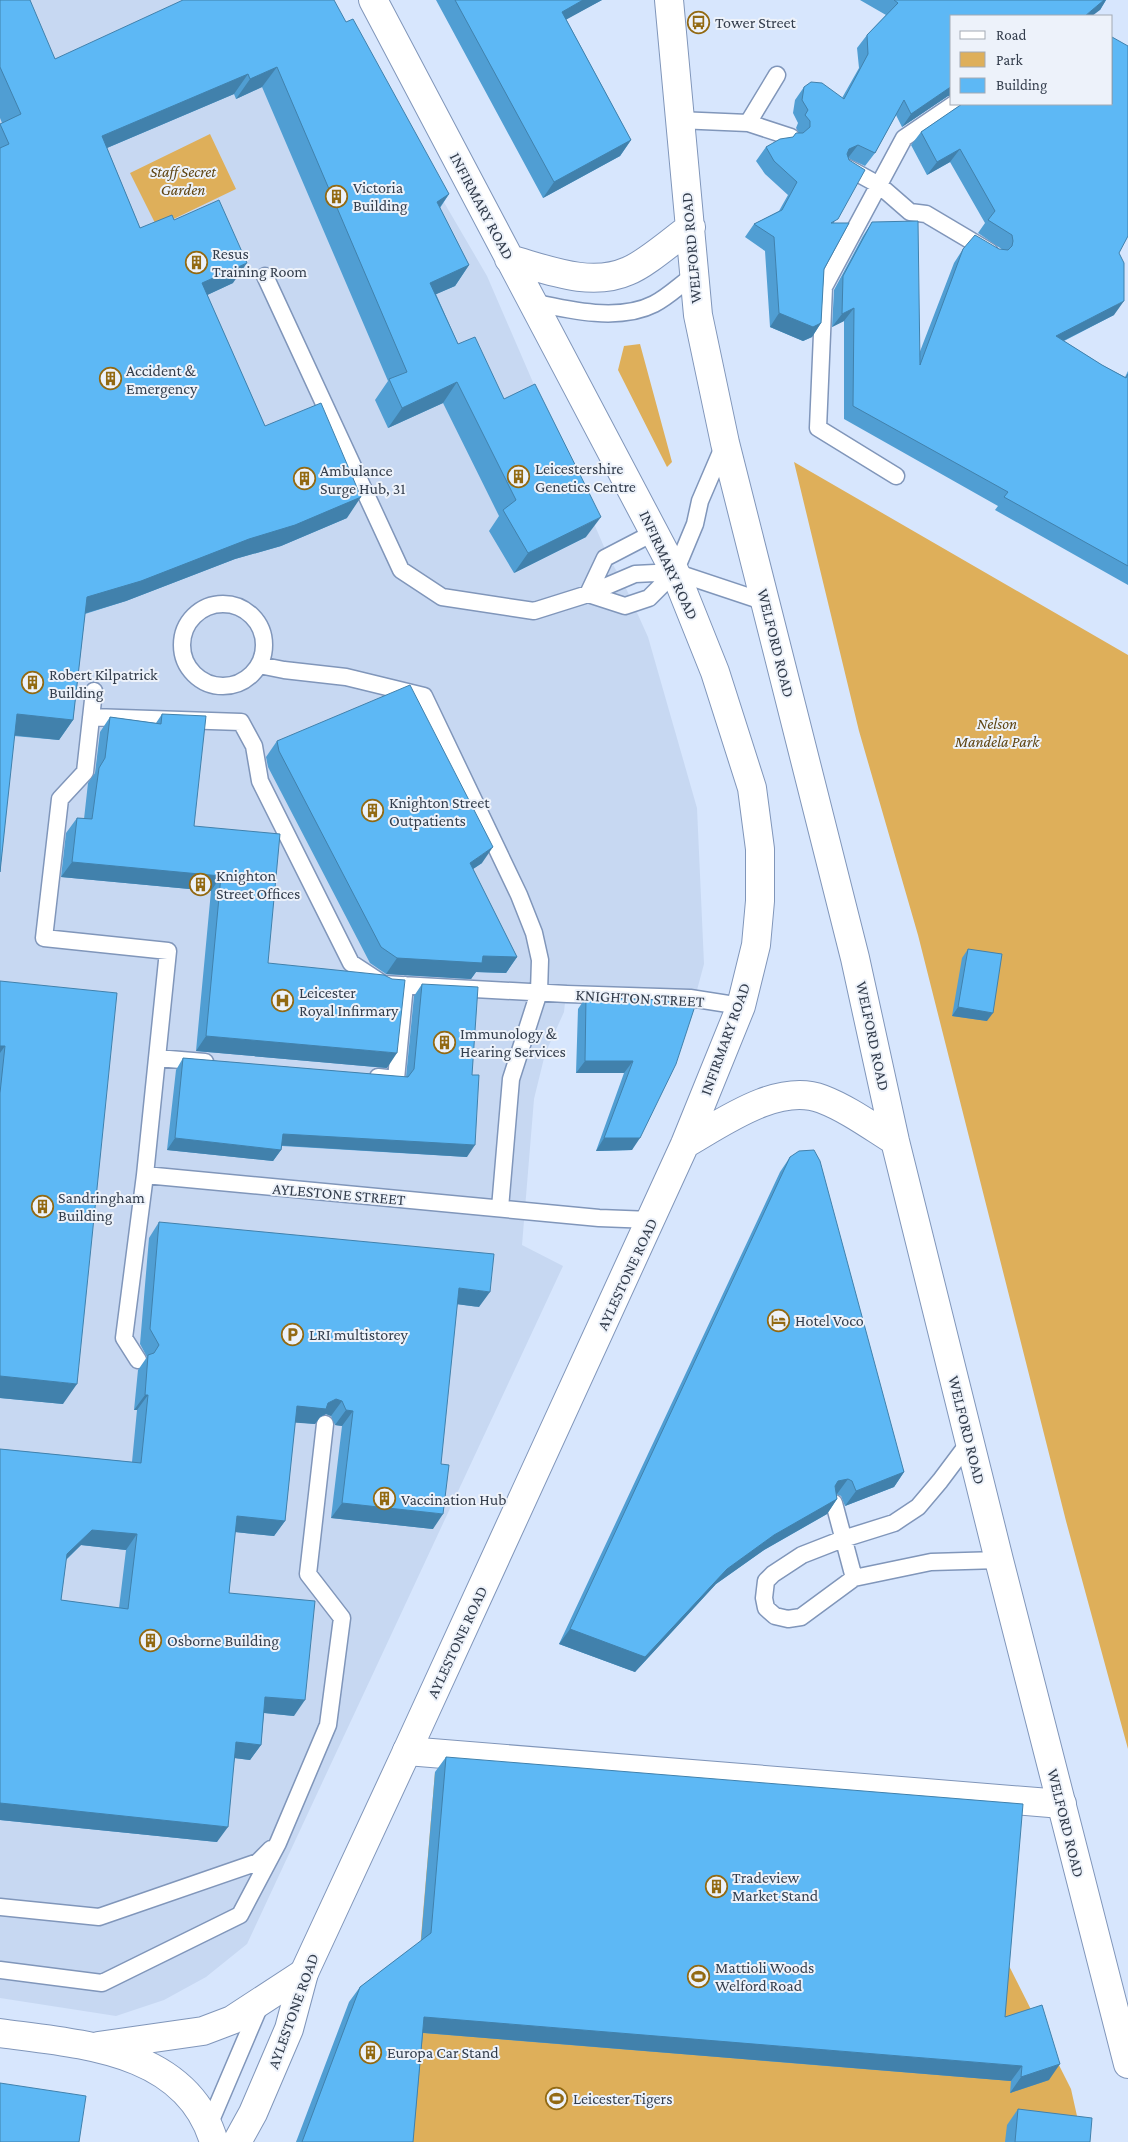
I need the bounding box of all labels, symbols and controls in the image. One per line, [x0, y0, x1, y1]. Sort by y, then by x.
bus stop icon: Tower Street [687, 10, 711, 34]
place label: Tower Street [715, 14, 797, 31]
legend [950, 15, 1113, 105]
text: Road [996, 27, 1027, 43]
text: Park [996, 52, 1023, 68]
text: Building [996, 77, 1047, 94]
street label: INFIRMARY ROAD [447, 150, 517, 262]
park label: Staff Secret Garden [150, 163, 216, 198]
place label: Victoria Building [353, 179, 408, 215]
building icon: Victoria Building [325, 184, 349, 208]
street label: WELFORD ROAD [678, 192, 704, 304]
place label: Resus Training Room [212, 245, 307, 281]
building icon: Resus Training Room [184, 250, 208, 274]
place label: Accident & Emergency [126, 362, 198, 398]
building icon: Accident & Emergency [98, 367, 122, 391]
place label: Leicestershire Genetics Centre [535, 460, 636, 495]
place label: Ambulance Surge Hub, 31 [320, 462, 406, 498]
building icon: Leicestershire Genetics Centre [507, 465, 531, 489]
building icon: Ambulance Surge Hub, 31 [292, 467, 316, 491]
street label: INFIRMARY ROAD [636, 508, 702, 622]
street label: WELFORD ROAD [754, 587, 798, 699]
place label: Robert Kilpatrick Building [49, 666, 158, 702]
building icon: Robert Kilpatrick Building [21, 671, 45, 695]
park label: Nelson Mandela Park [954, 715, 1040, 750]
place label: Knighton Street Outpatients [389, 794, 490, 830]
building icon: Knighton Street Outpatients [361, 799, 385, 823]
place label: Knighton Street Offices [216, 867, 300, 902]
building icon: Knighton Street Offices [188, 872, 212, 896]
street label: INFIRMARY ROAD [697, 980, 753, 1098]
street label: WELFORD ROAD [853, 980, 893, 1092]
place label: Leicester Royal Infirmary [299, 984, 399, 1020]
street label: KNIGHTON STREET [575, 986, 705, 1010]
hospital icon: Leicester Royal Infirmary [271, 989, 295, 1013]
place label: Immunology & Hearing Services [460, 1025, 566, 1061]
building icon: Immunology & Hearing Services [432, 1030, 456, 1054]
street label: AYLESTONE STREET [272, 1180, 407, 1208]
place label: Sandringham Building [58, 1189, 145, 1225]
building icon: Sandringham Building [30, 1194, 54, 1218]
street label: AYLESTONE ROAD [594, 1215, 660, 1333]
hotel icon: Hotel Voco [767, 1308, 791, 1332]
place label: Hotel Voco [795, 1312, 864, 1329]
parking icon: LRI multistorey [281, 1322, 305, 1346]
place label: LRI multistorey [309, 1326, 408, 1344]
street label: WELFORD ROAD [945, 1374, 989, 1486]
building icon: Vaccination Hub [373, 1487, 397, 1511]
place label: Vaccination Hub [401, 1491, 506, 1508]
street label: AYLESTONE ROAD [424, 1583, 490, 1701]
building icon: Osborne Building [139, 1628, 163, 1652]
place label: Osborne Building [167, 1632, 279, 1650]
street label: WELFORD ROAD [1044, 1767, 1088, 1879]
place label: Tradeview Market Stand [732, 1869, 819, 1904]
building icon: Tradeview Market Stand [704, 1874, 728, 1898]
street label: AYLESTONE ROAD [264, 1951, 322, 2071]
place label: Mattioli Woods Welford Road [715, 1959, 814, 1994]
sports icon: Mattioli Woods Welford Road [687, 1964, 711, 1988]
building icon: Europa Car Stand [359, 2040, 383, 2064]
place label: Europa Car Stand [387, 2044, 499, 2062]
sports icon: Leicester Tigers [545, 2086, 569, 2110]
place label: Leicester Tigers [573, 2090, 672, 2108]

